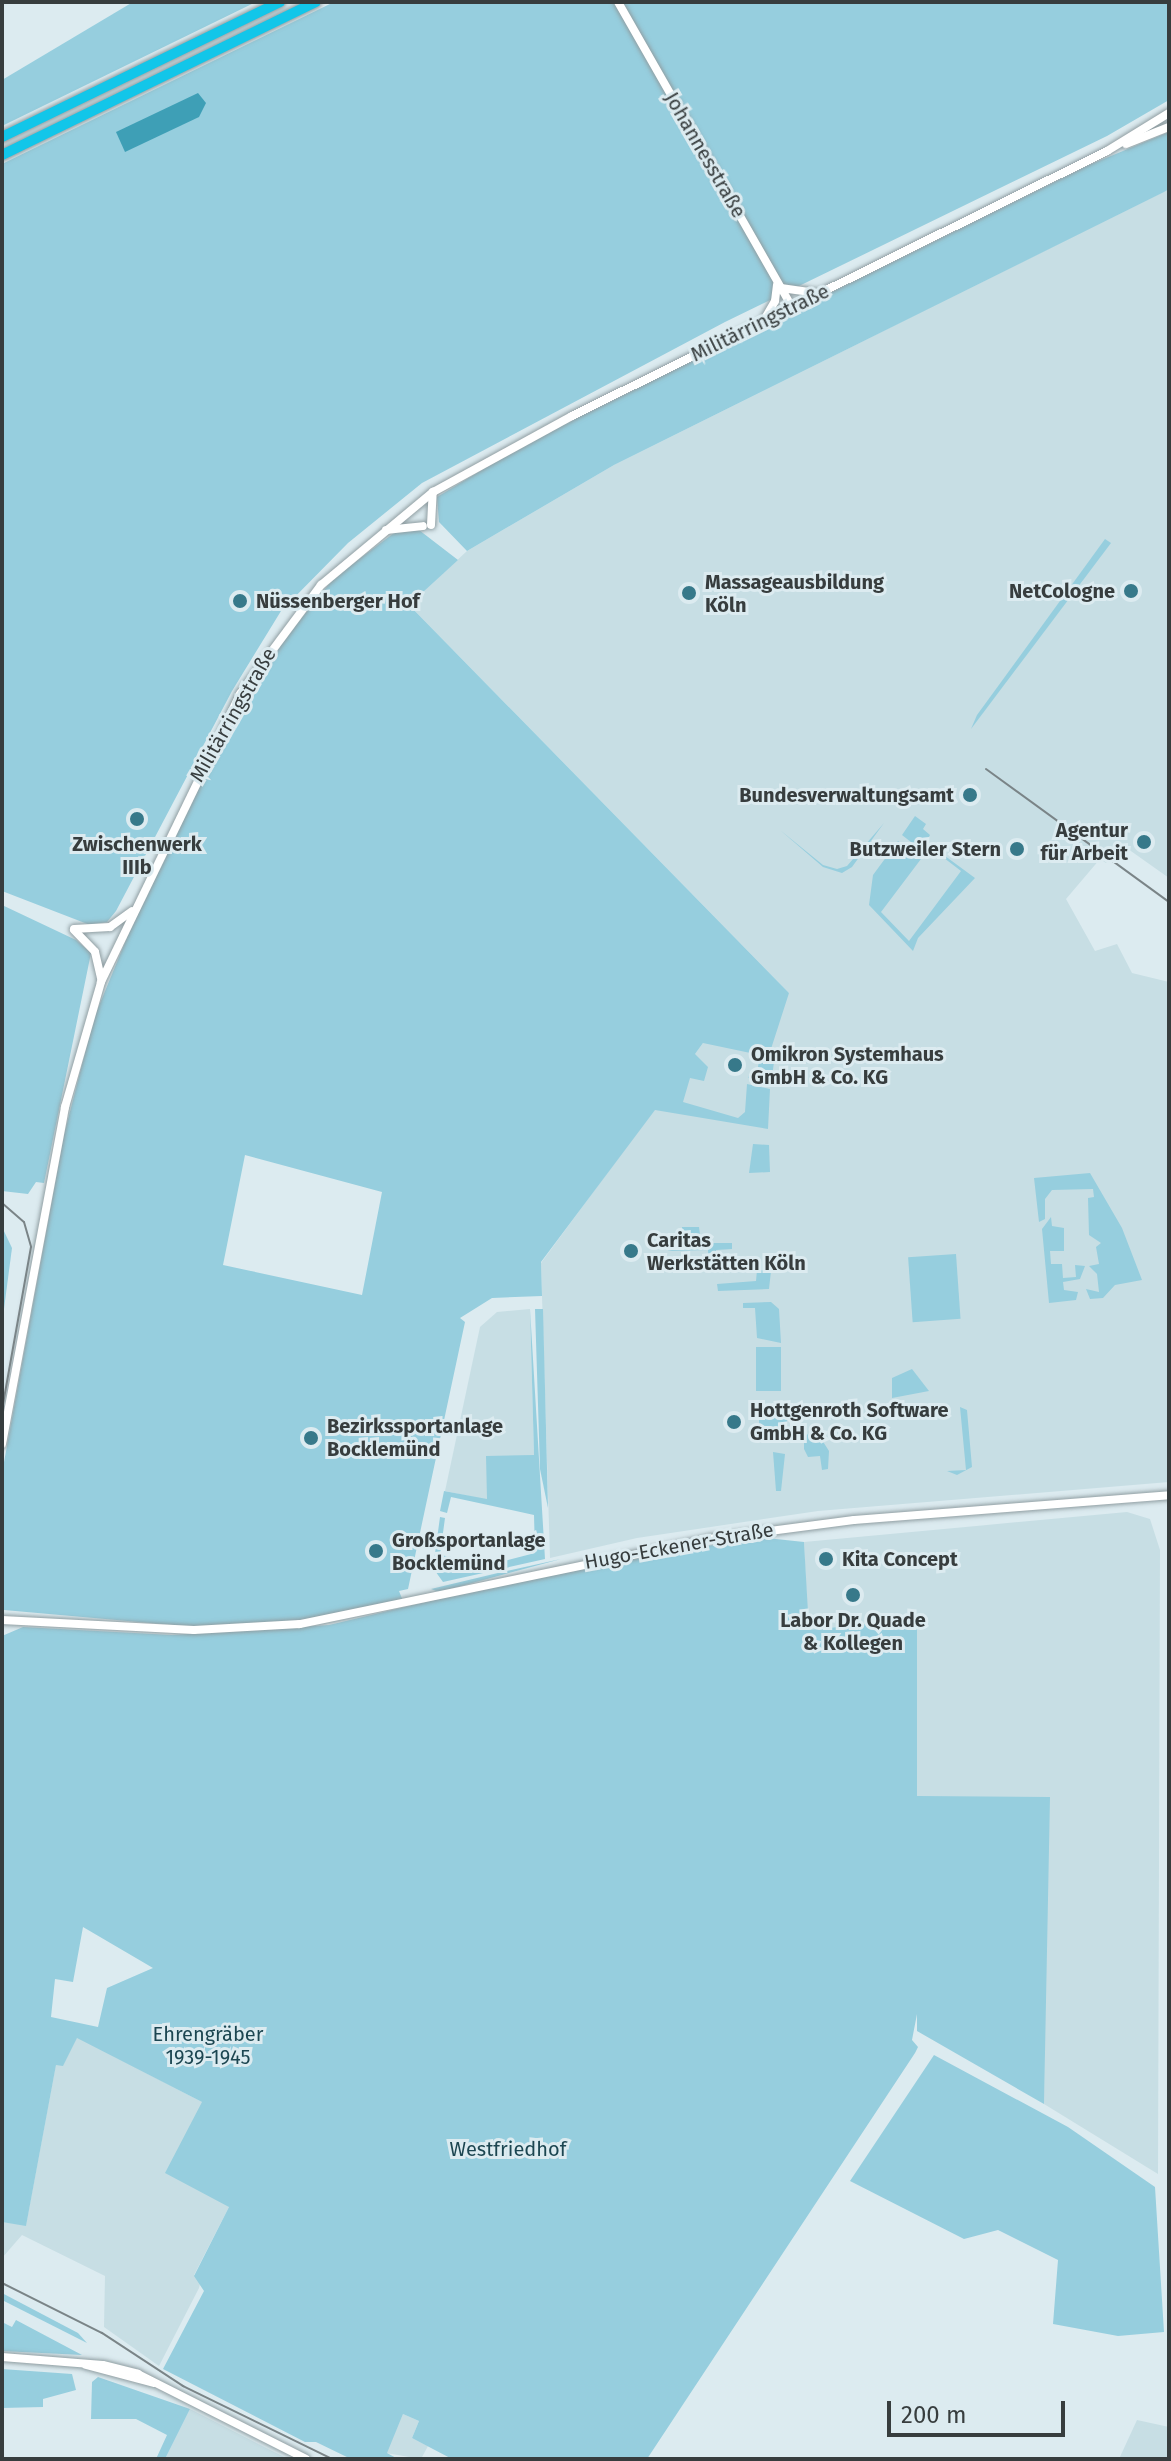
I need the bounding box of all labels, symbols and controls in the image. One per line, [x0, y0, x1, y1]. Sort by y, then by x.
street label: Johannesstraße [659, 88, 751, 222]
street label: Militärringstraße [687, 279, 833, 367]
place label: Massageausbildung Köln [705, 570, 884, 617]
place label: NetCologne [1009, 579, 1115, 603]
marker: NetCologne [1122, 582, 1140, 600]
marker: Massageausbildung Köln [680, 584, 698, 602]
place label: Nüssenberger Hof [256, 589, 420, 613]
marker: Nüssenberger Hof [231, 592, 249, 610]
street label: Militärringstraße [185, 644, 281, 786]
place label: Bundesverwaltungsamt [739, 783, 954, 807]
marker: Bundesverwaltungsamt [961, 786, 979, 804]
marker: Zwischenwerk IIIb [128, 810, 146, 828]
place label: Agentur für Arbeit [1041, 818, 1128, 865]
place label: Zwischenwerk IIIb [72, 832, 202, 879]
marker: Agentur für Arbeit [1135, 833, 1153, 851]
place label: Butzweiler Stern [850, 837, 1001, 861]
marker: Butzweiler Stern [1008, 840, 1026, 858]
place label: Omikron Systemhaus GmbH & Co. KG [751, 1042, 944, 1089]
marker: Omikron Systemhaus GmbH & Co. KG [726, 1056, 744, 1074]
place label: Caritas Werkstätten Köln [647, 1228, 806, 1275]
marker: Caritas Werkstätten Köln [622, 1242, 640, 1260]
place label: Hottgenroth Software GmbH & Co. KG [750, 1398, 948, 1445]
marker: Hottgenroth Software GmbH & Co. KG [725, 1413, 743, 1431]
place label: Bezirkssportanlage Bocklemünd [327, 1414, 503, 1461]
marker: Bezirkssportanlage Bocklemünd [302, 1429, 320, 1447]
street label: Hugo-Eckener-Straße [583, 1518, 775, 1574]
place label: Großsportanlage Bocklemünd [392, 1528, 546, 1575]
marker: Großsportanlage Bocklemünd [367, 1542, 385, 1560]
place label: Kita Concept [842, 1547, 958, 1571]
marker: Kita Concept [817, 1550, 835, 1568]
marker: Labor Dr. Quade & Kollegen [844, 1586, 862, 1604]
place label: Labor Dr. Quade & Kollegen [780, 1608, 926, 1655]
park label: Ehrengräber 1939-1945 [153, 2023, 263, 2070]
park label: Westfriedhof [450, 2137, 566, 2161]
scale bar [891, 2385, 1069, 2435]
text: 200 m [901, 2401, 967, 2429]

